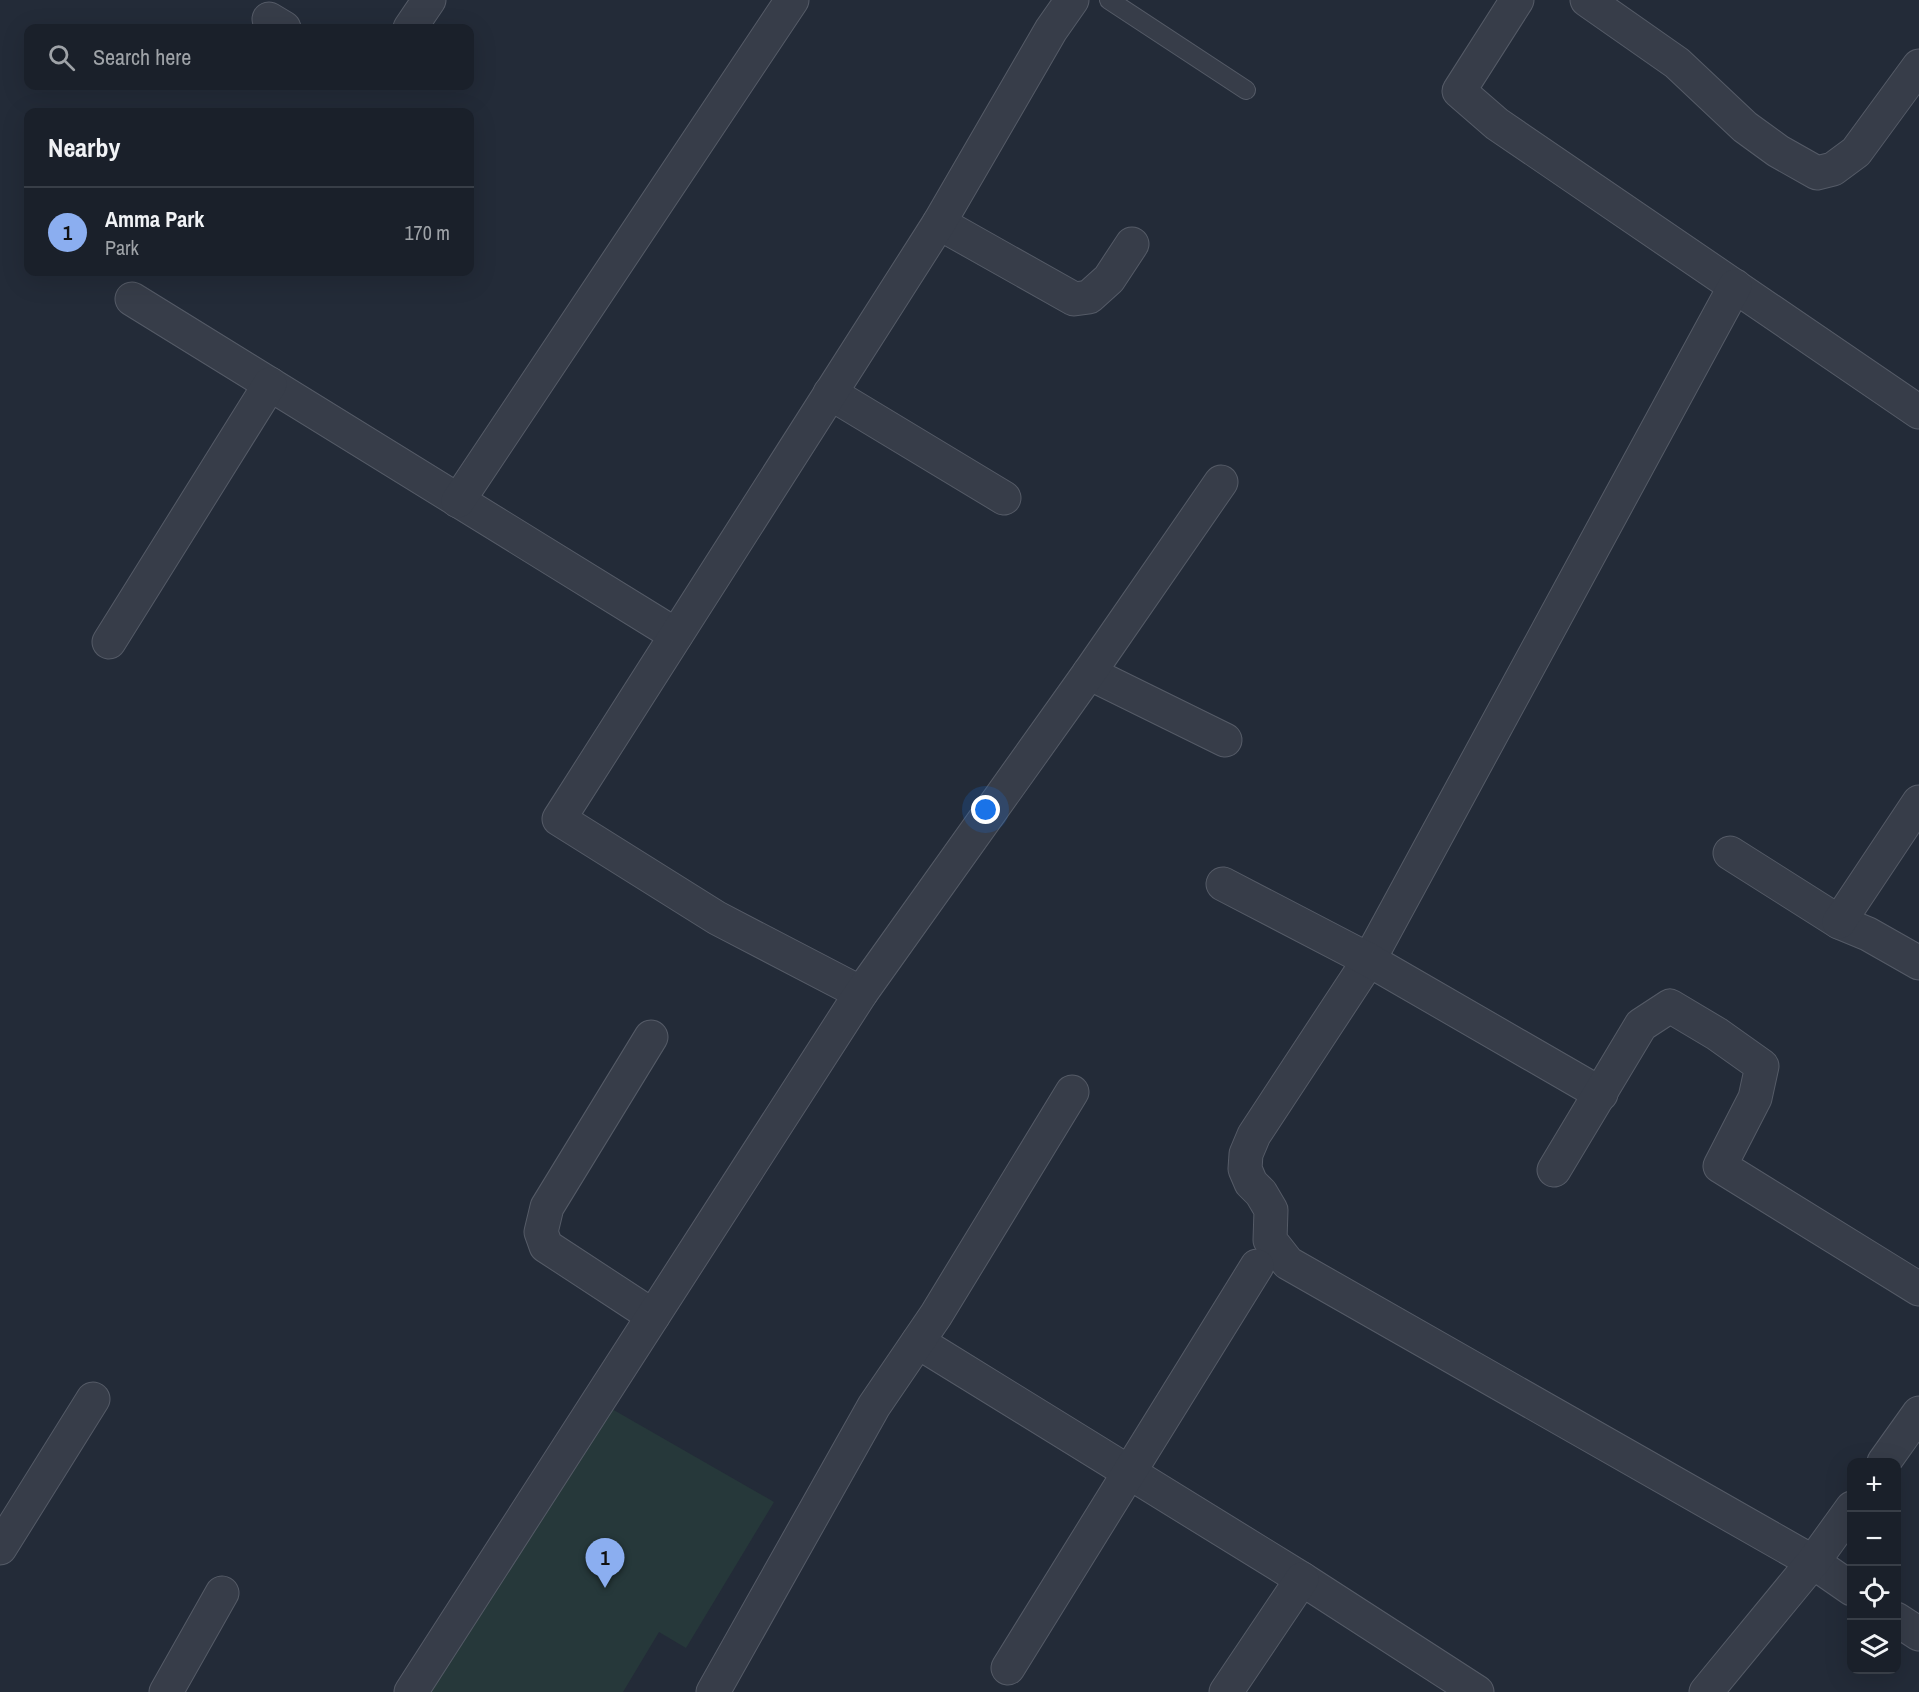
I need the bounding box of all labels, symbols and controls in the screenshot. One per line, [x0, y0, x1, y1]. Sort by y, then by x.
search box [24, 24, 474, 90]
icon: search [45, 41, 78, 74]
text: Search here [93, 42, 191, 72]
text: Nearby [48, 130, 120, 165]
text: Amma Park [105, 204, 204, 234]
text: 1 [63, 219, 72, 246]
text: 170 m [404, 219, 450, 246]
text: Park [105, 234, 139, 261]
your location [971, 795, 1000, 824]
map controls [1847, 1458, 1901, 1674]
button: + [1847, 1458, 1901, 1512]
button: − [1847, 1512, 1901, 1566]
pin: 1 [586, 1538, 624, 1588]
button: locate [1847, 1566, 1901, 1620]
button: layers [1847, 1620, 1901, 1674]

